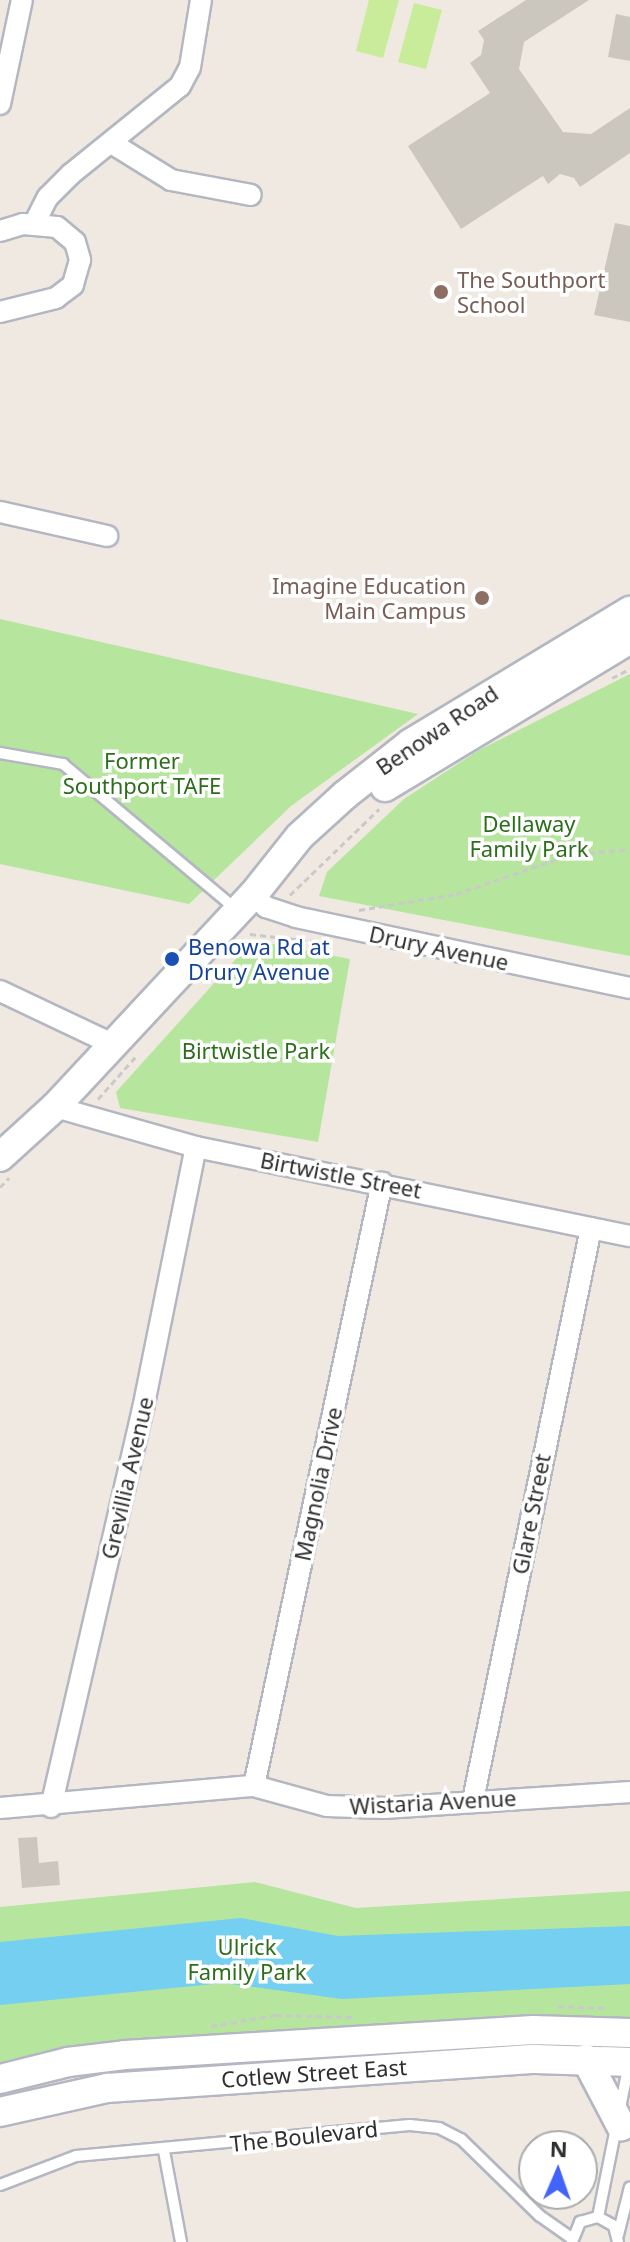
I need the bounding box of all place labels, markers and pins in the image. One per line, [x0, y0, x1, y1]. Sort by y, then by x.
place label: The Southport School [457, 266, 605, 318]
marker: The Southport School [432, 283, 450, 301]
place label: Imagine Education Main Campus [272, 572, 466, 624]
marker: Imagine Education Main Campus [473, 589, 491, 607]
place label: Benowa Rd at Drury Avenue [188, 933, 330, 984]
marker: Benowa Rd at Drury Avenue [163, 950, 181, 968]

